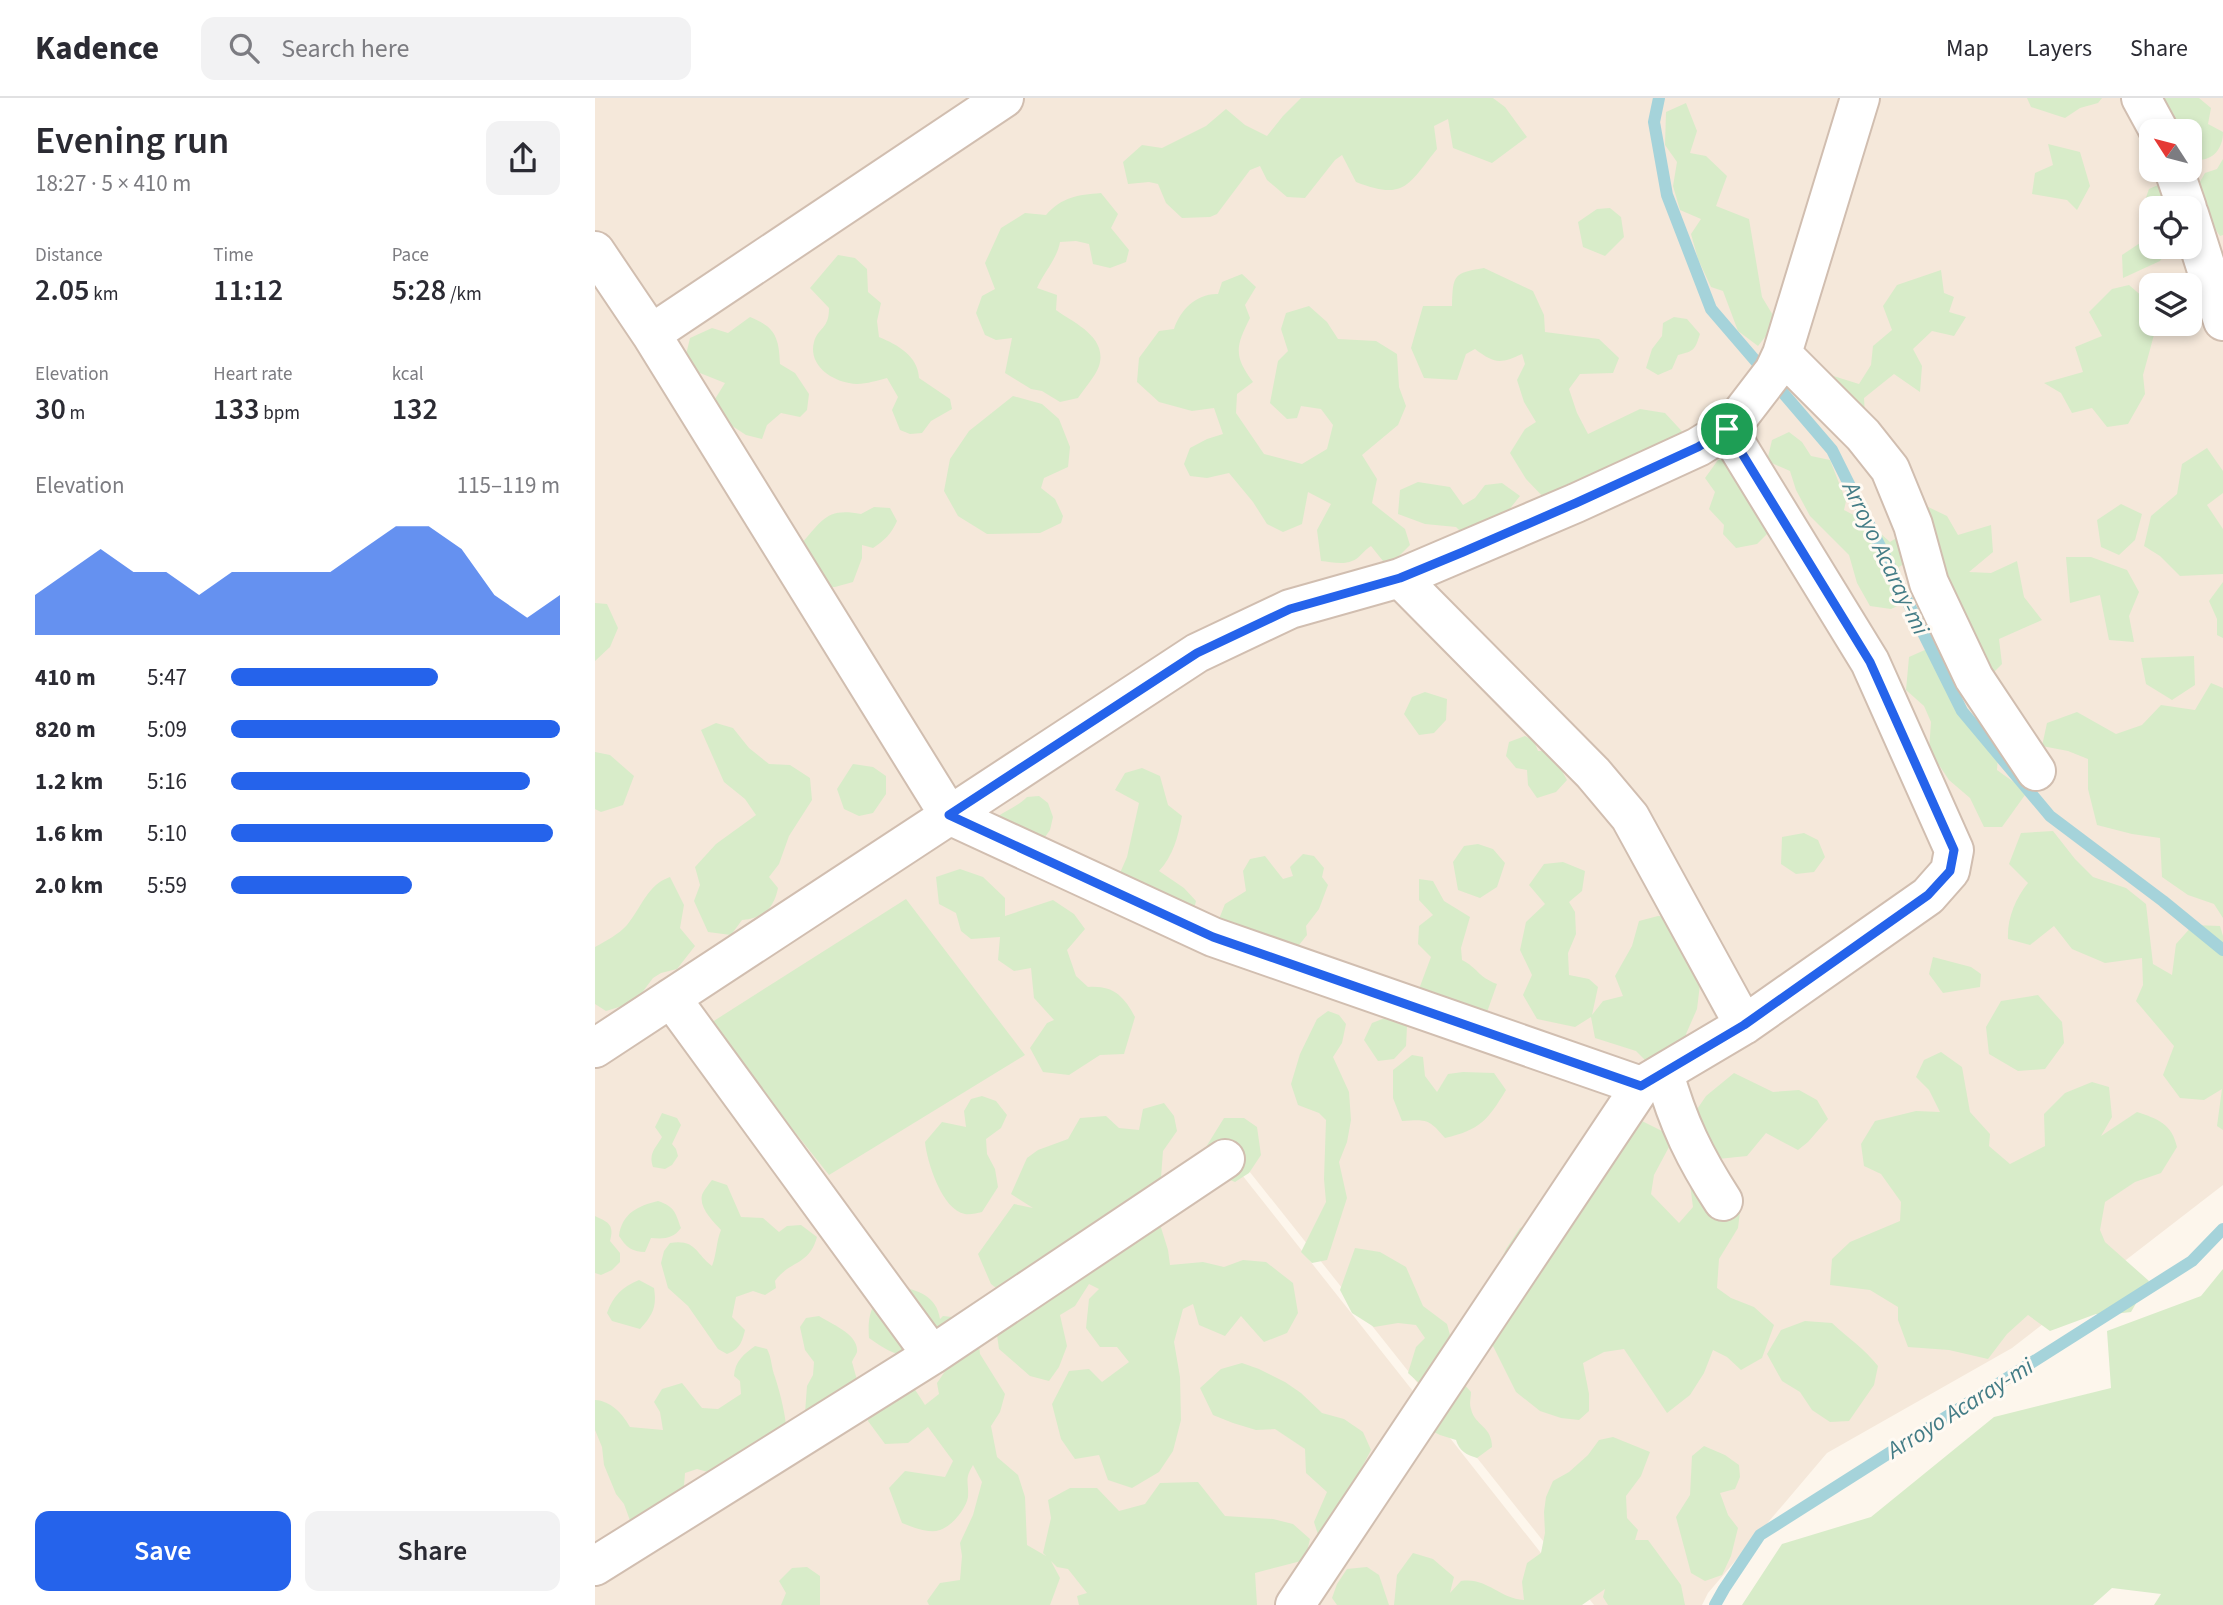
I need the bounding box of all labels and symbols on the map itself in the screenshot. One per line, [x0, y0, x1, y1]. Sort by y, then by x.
north arrow [2139, 119, 2201, 182]
pin [1697, 399, 1757, 459]
water label: Arroyo Acaray-mi [1832, 474, 1938, 641]
water label: Arroyo Acaray-mi [1878, 1349, 2041, 1469]

